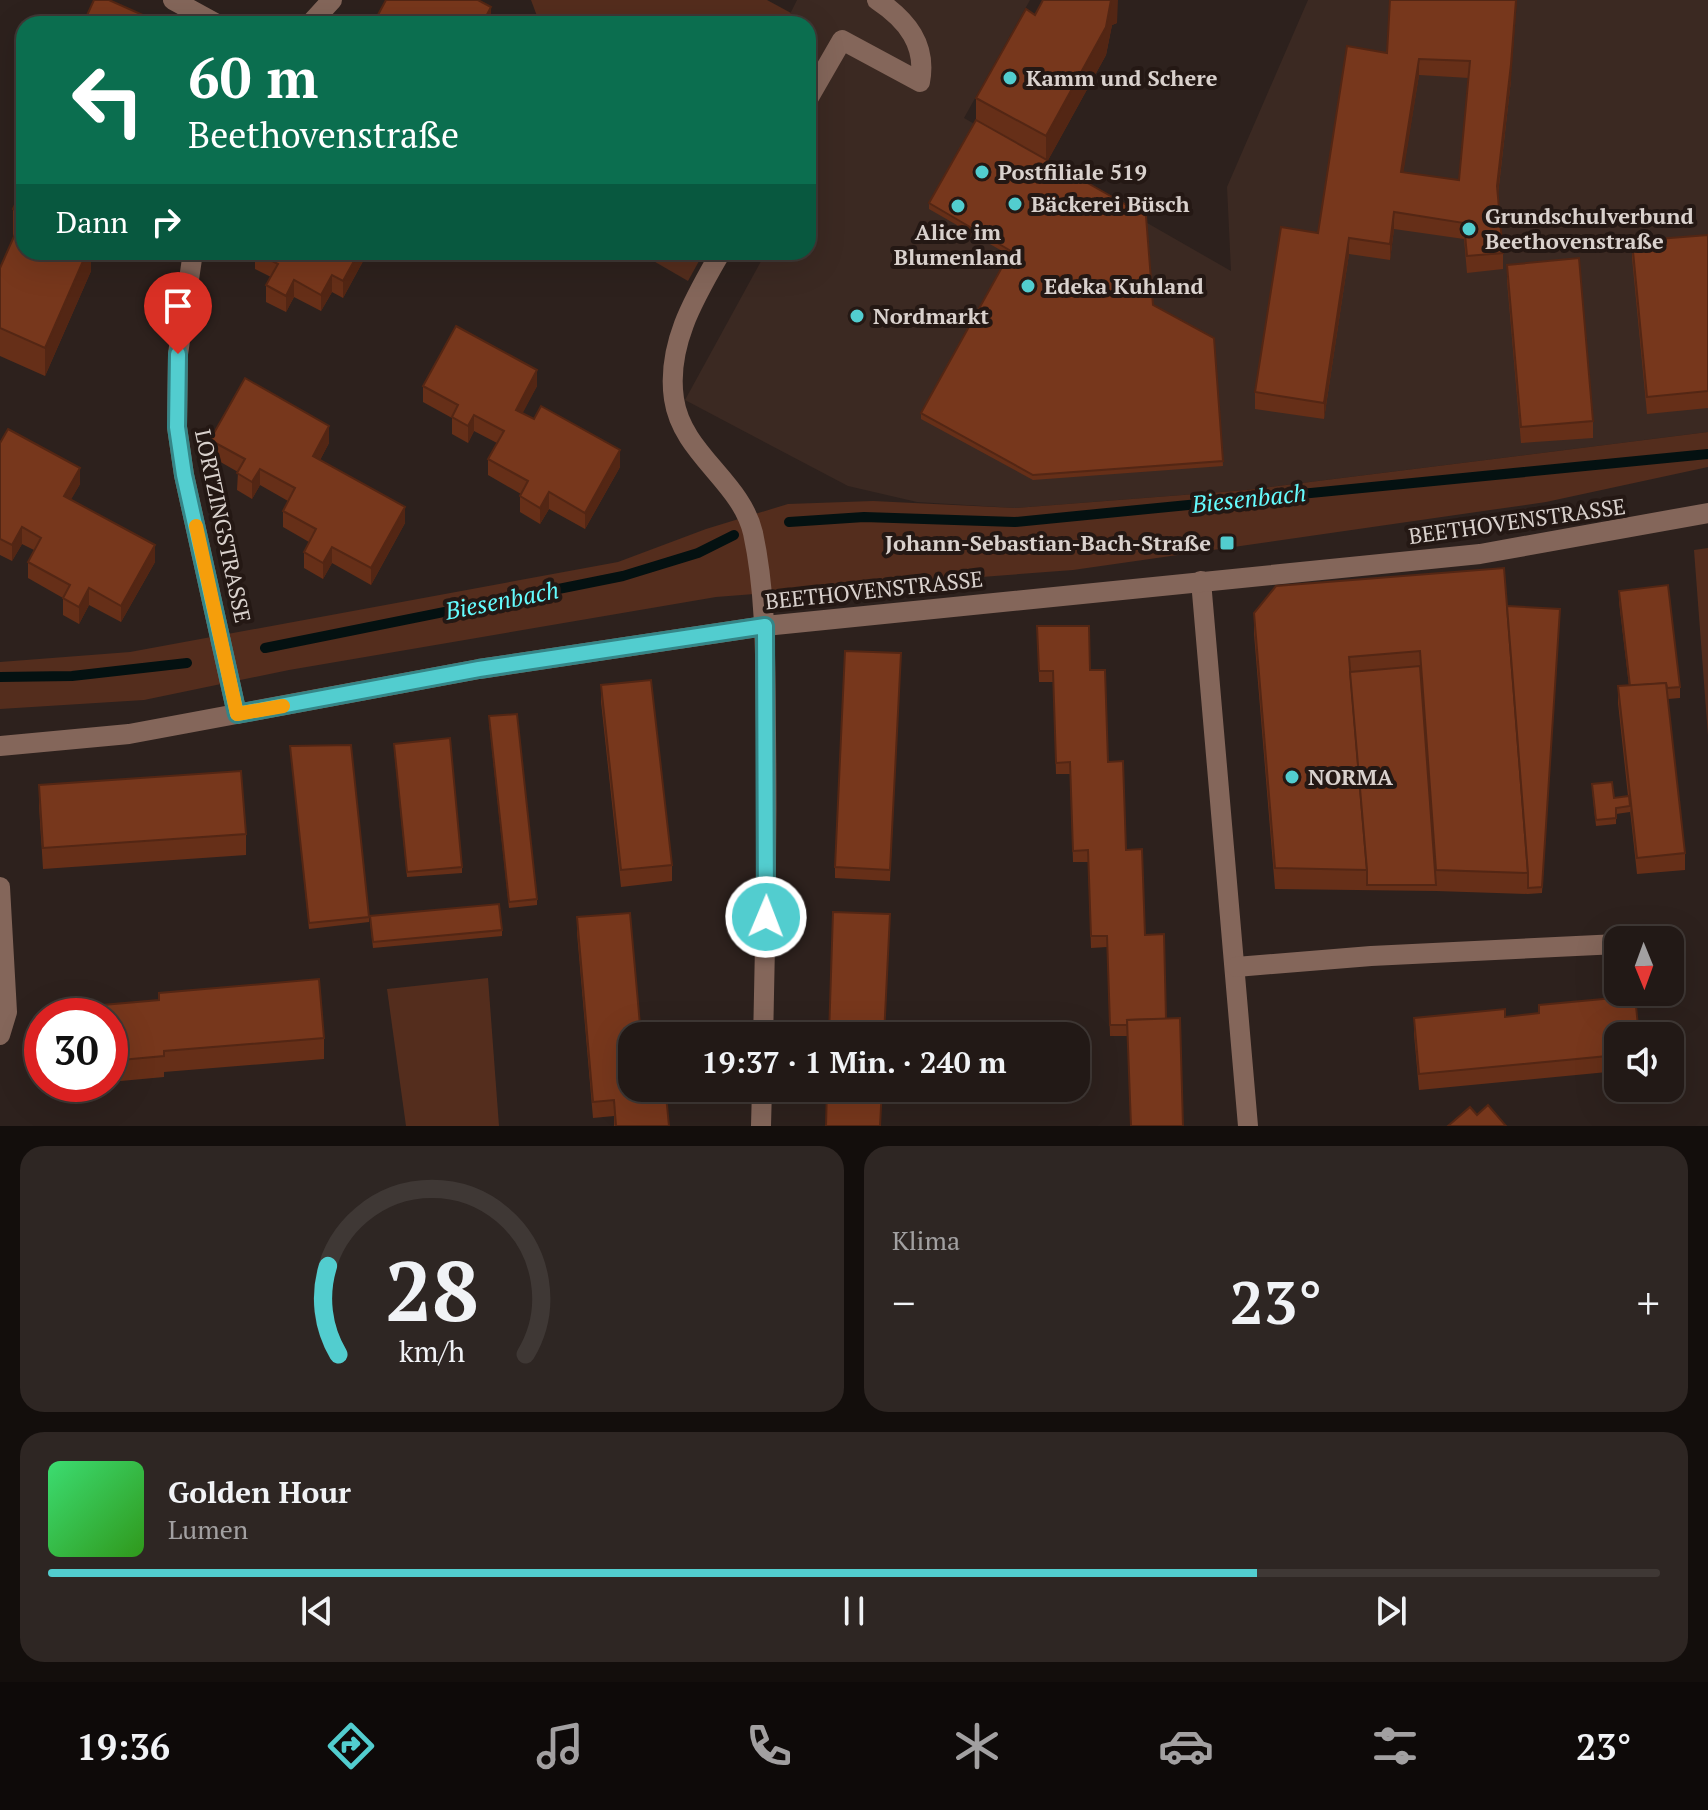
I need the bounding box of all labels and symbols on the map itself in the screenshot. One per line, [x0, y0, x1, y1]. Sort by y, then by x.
place label: Kamm und Schere [1026, 63, 1218, 92]
marker: Kamm und Schere [1001, 69, 1019, 87]
place label: Postfiliale 519 [998, 157, 1147, 186]
marker: Postfiliale 519 [973, 163, 991, 181]
place label: Bäckerei Büsch [1031, 189, 1190, 218]
marker: Bäckerei Büsch [1006, 195, 1024, 213]
marker: Alice im Blumenland [949, 197, 967, 215]
place label: Grundschulverbund Beethovenstraße [1485, 201, 1694, 255]
place label: Alice im Blumenland [894, 217, 1022, 271]
marker: Grundschulverbund Beethovenstraße [1460, 220, 1478, 238]
place label: Edeka Kuhland [1044, 271, 1204, 300]
pin [144, 272, 212, 354]
marker: Edeka Kuhland [1019, 277, 1037, 295]
place label: Nordmarkt [873, 301, 989, 330]
marker: Nordmarkt [848, 307, 866, 325]
street label: LORTZINGSTRASSE [189, 426, 258, 625]
water label: Biesenbach [1189, 476, 1308, 520]
street label: BEETHOVENSTRASSE [1407, 491, 1627, 550]
place label: Johann-Sebastian-Bach-Straße [885, 528, 1211, 557]
marker: Johann-Sebastian-Bach-Straße [1218, 534, 1236, 552]
street label: BEETHOVENSTRASSE [764, 564, 984, 615]
water label: Biesenbach [441, 573, 561, 627]
place label: NORMA [1308, 762, 1394, 791]
marker: NORMA [1283, 768, 1301, 786]
position arrow [724, 875, 808, 959]
north arrow [1604, 926, 1684, 1006]
speed limit sign: 30 [24, 998, 128, 1102]

